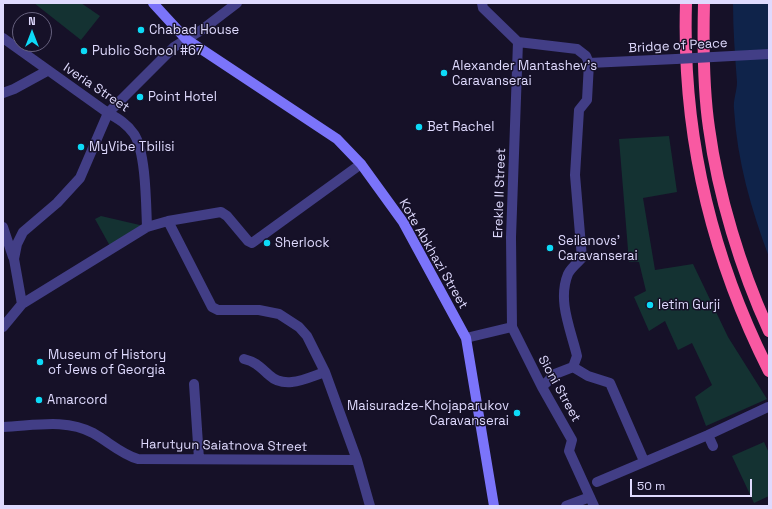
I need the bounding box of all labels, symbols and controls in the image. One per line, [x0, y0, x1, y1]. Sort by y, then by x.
north arrow [12, 12, 52, 52]
text: N [28, 14, 36, 28]
place label: Chabad House [149, 22, 239, 38]
marker: Chabad House [136, 25, 146, 35]
street label: Bridge of Peace [628, 36, 728, 56]
place label: Public School #67 [92, 43, 203, 59]
marker: Public School #67 [79, 46, 89, 56]
place label: Alexander Mantashev's Caravanserai [452, 58, 597, 89]
street label: Iveria Street [60, 60, 132, 116]
marker: Alexander Mantashev's Caravanserai [439, 68, 449, 78]
place label: Point Hotel [148, 89, 217, 105]
marker: Point Hotel [135, 92, 145, 102]
place label: Bet Rachel [427, 119, 494, 135]
marker: Bet Rachel [414, 122, 424, 132]
place label: MyVibe Tbilisi [89, 139, 174, 155]
marker: MyVibe Tbilisi [76, 142, 86, 152]
street label: Erekle II Street [491, 148, 509, 238]
street label: Kote Abkhazi Street [395, 196, 471, 312]
place label: Seilanovs' Caravanserai [558, 233, 638, 264]
place label: Sherlock [275, 235, 330, 251]
marker: Sherlock [262, 238, 272, 248]
marker: Seilanovs' Caravanserai [545, 243, 555, 253]
place label: Ietim Gurji [658, 297, 720, 313]
marker: Ietim Gurji [645, 300, 655, 310]
place label: Museum of History of Jews of Georgia [48, 347, 166, 378]
street label: Sioni Street [534, 353, 584, 425]
marker: Museum of History of Jews of Georgia [35, 357, 45, 367]
place label: Amarcord [47, 392, 107, 408]
marker: Amarcord [34, 395, 44, 405]
place label: Maisuradze-Khojaparukov Caravanserai [347, 398, 509, 429]
marker: Maisuradze-Khojaparukov Caravanserai [512, 408, 522, 418]
street label: Harutyun Saiatnova Street [140, 437, 308, 455]
scale bar [632, 471, 754, 497]
text: 50 m [637, 478, 665, 494]

